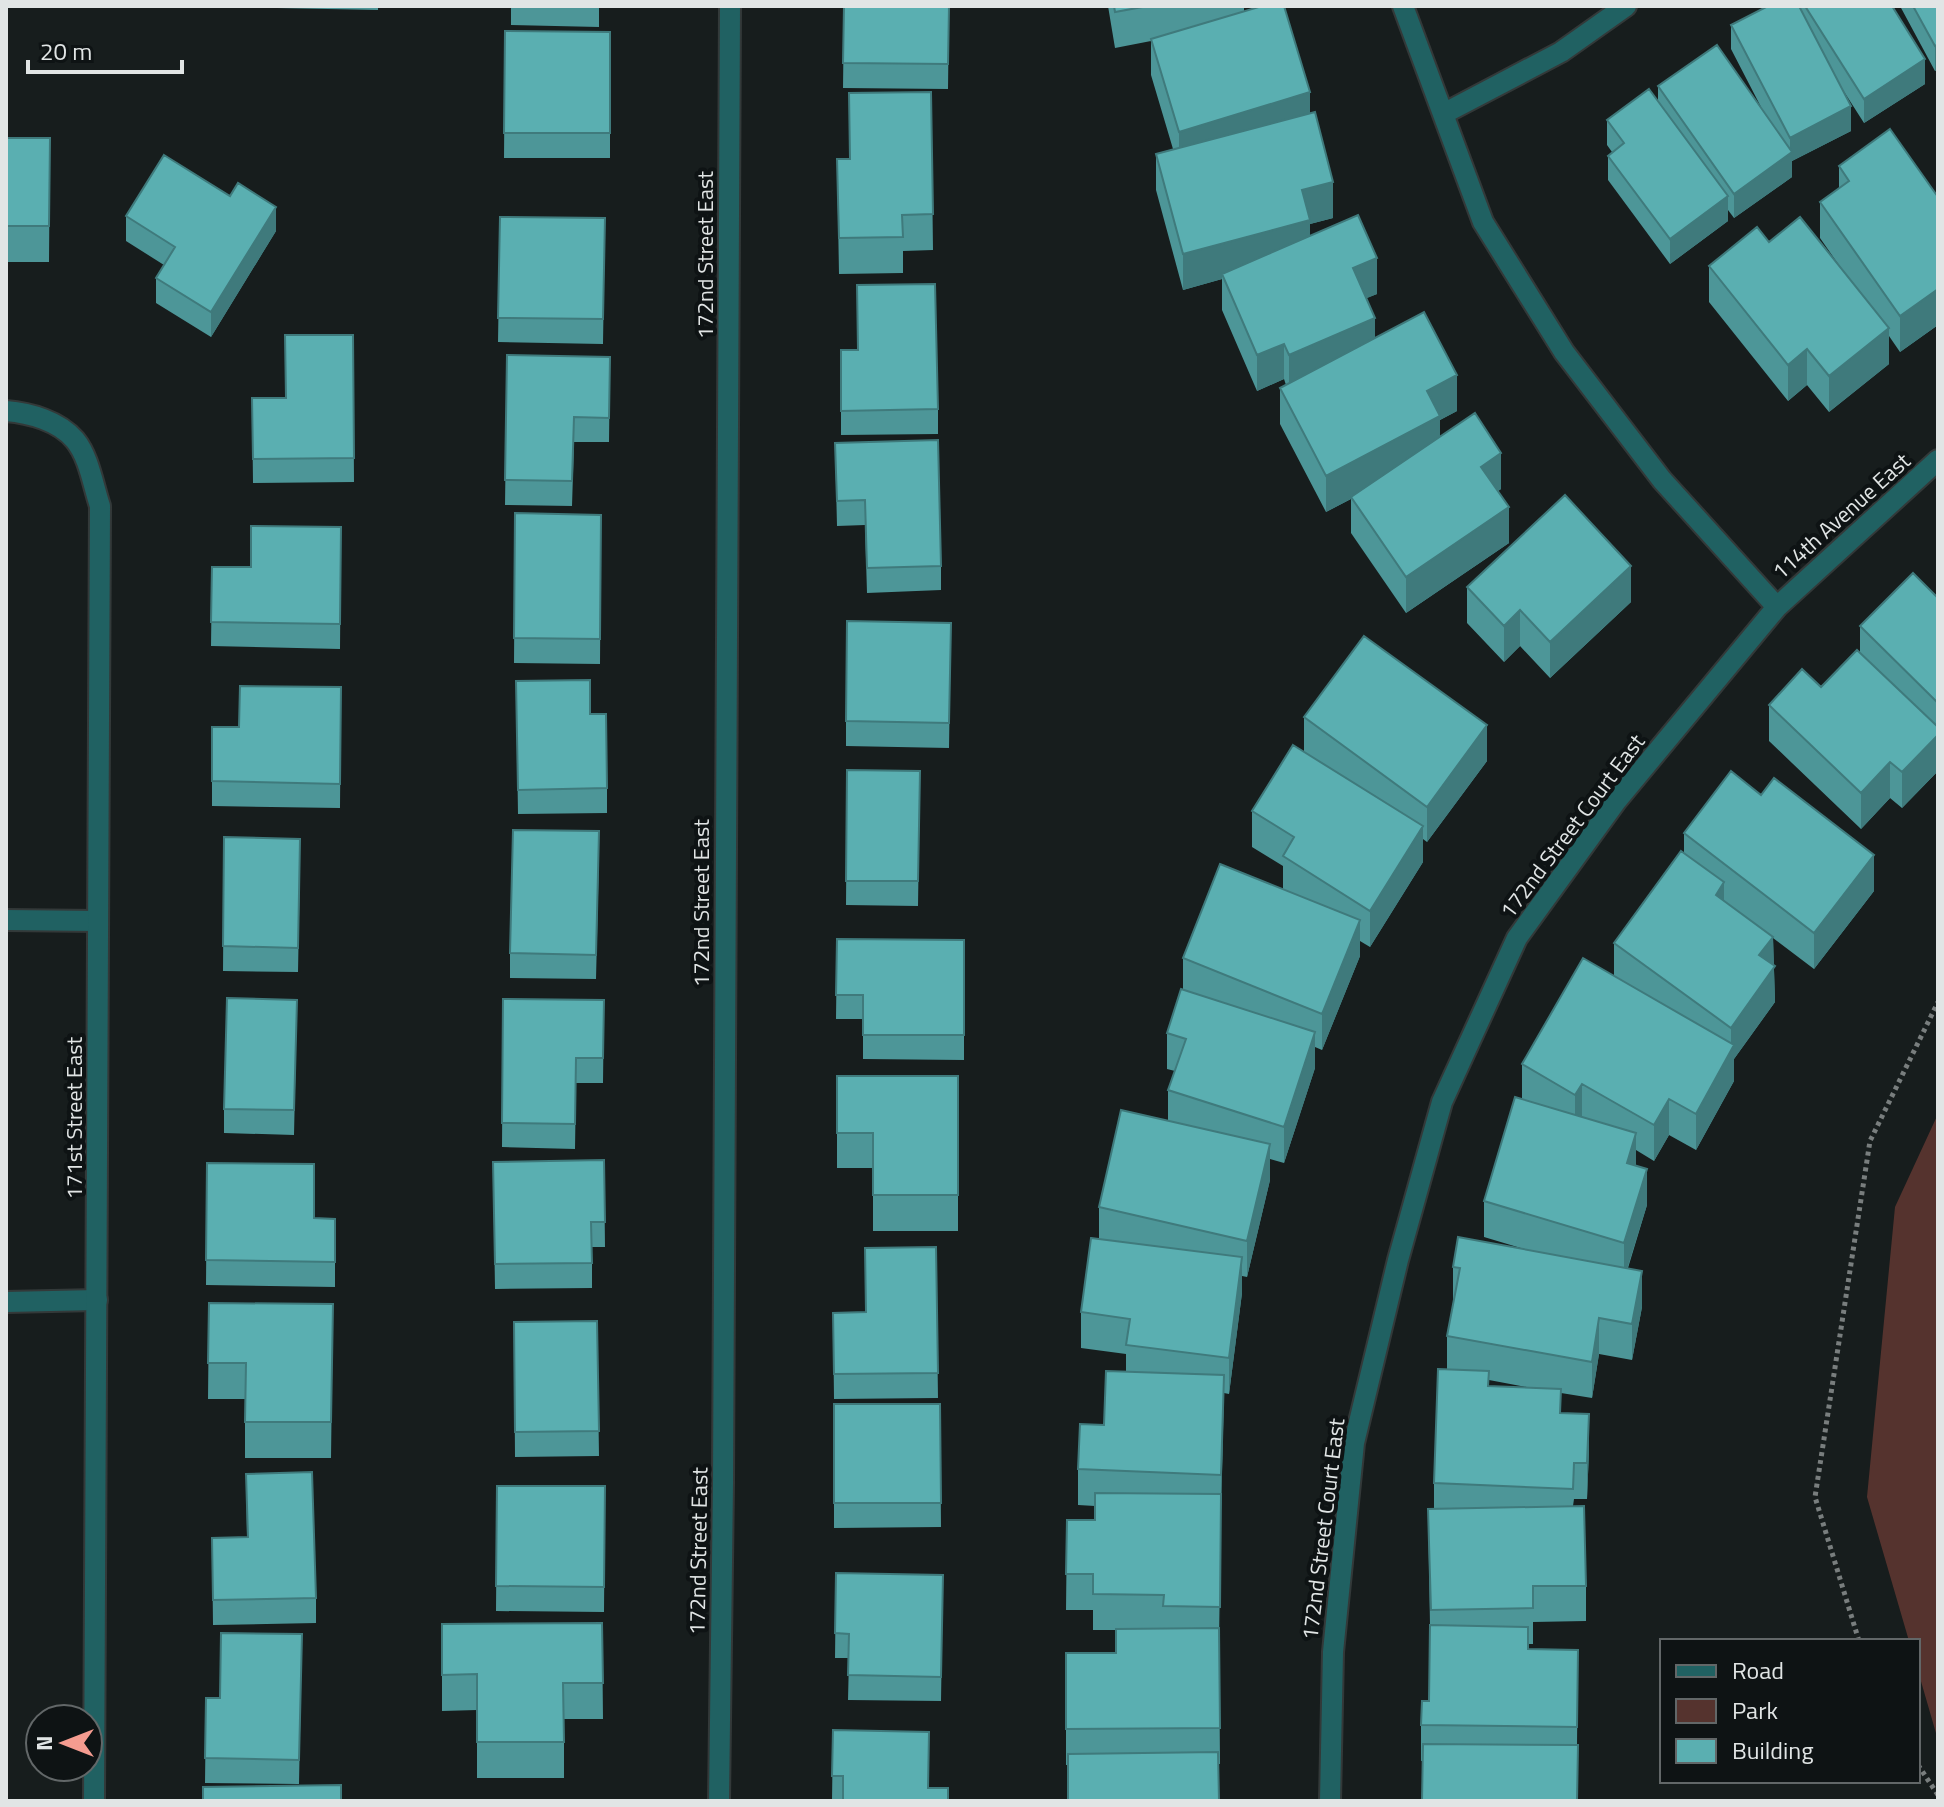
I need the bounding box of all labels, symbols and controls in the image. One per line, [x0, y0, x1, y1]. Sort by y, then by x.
scale bar [28, 24, 182, 74]
text: 20 m [40, 33, 92, 69]
street label: 172nd Street East [688, 171, 722, 339]
street label: 114th Avenue East [1764, 444, 1918, 588]
street label: 172nd Street Court East [1491, 726, 1653, 925]
street label: 172nd Street East [684, 819, 718, 987]
street label: 171st Street East [57, 1037, 91, 1199]
street label: 172nd Street Court East [1293, 1416, 1354, 1642]
street label: 172nd Street East [680, 1466, 716, 1635]
legend [1660, 1639, 1920, 1783]
text: Road [1732, 1652, 1784, 1688]
text: Park [1732, 1692, 1778, 1728]
north arrow [24, 1703, 104, 1783]
text: Building [1732, 1732, 1814, 1768]
text: N [27, 1735, 61, 1751]

